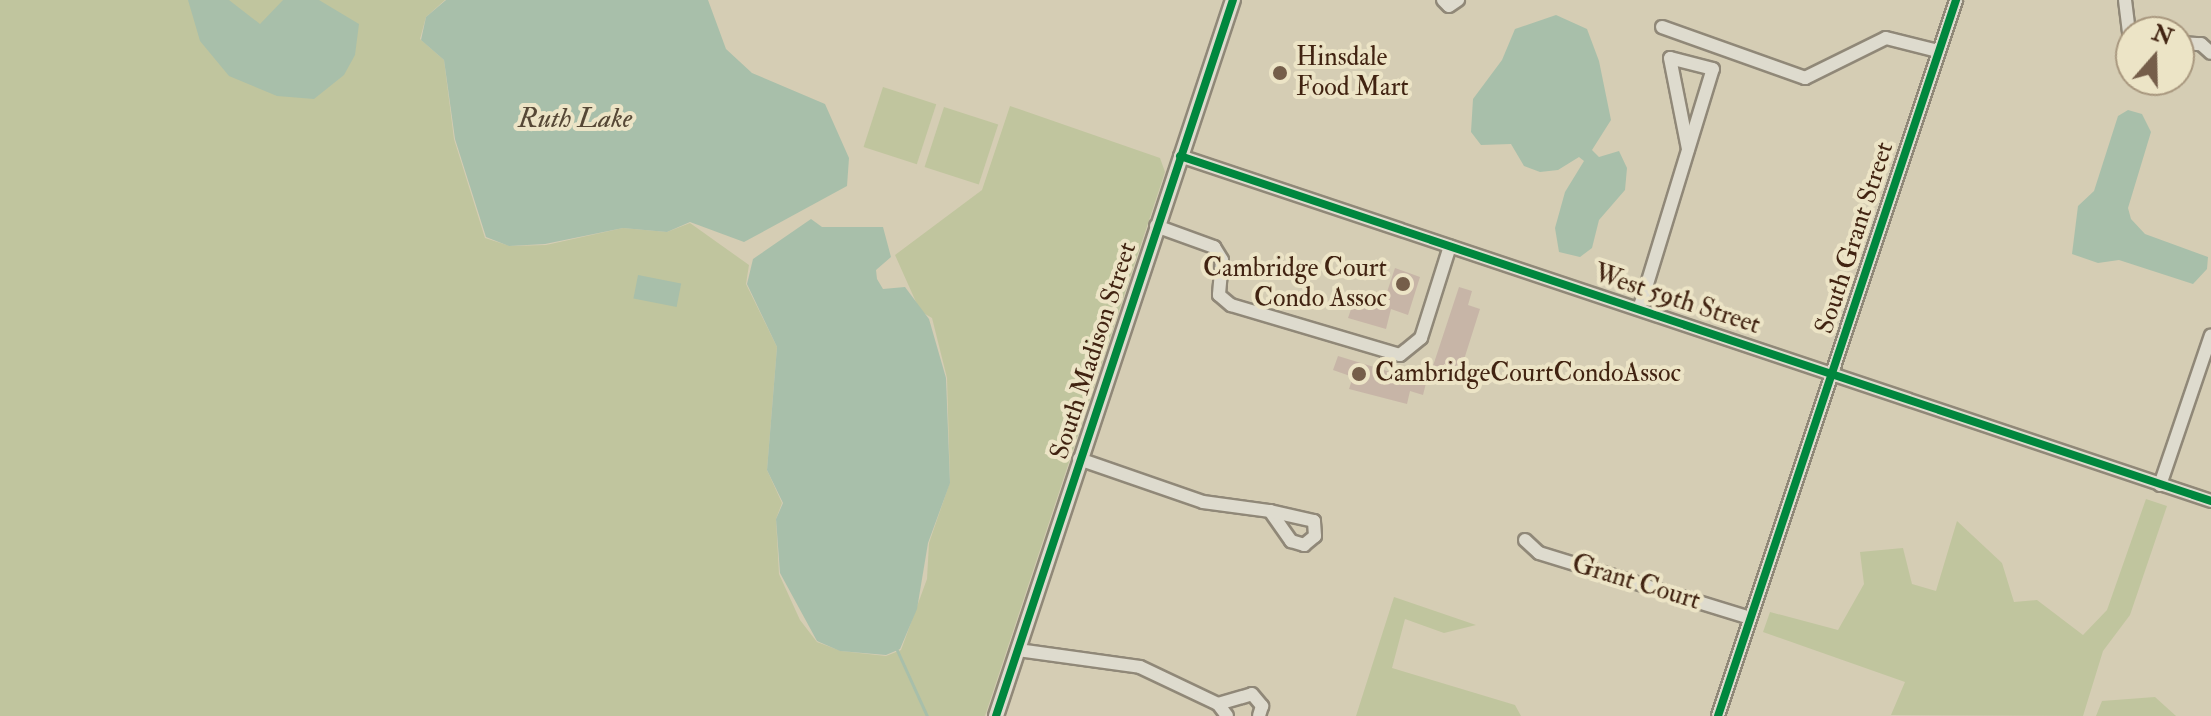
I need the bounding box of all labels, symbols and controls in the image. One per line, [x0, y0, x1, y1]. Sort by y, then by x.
north arrow [2115, 16, 2195, 96]
text: N [2148, 19, 2177, 52]
place label: Hinsdale Food Mart [1296, 42, 1409, 104]
marker: Hinsdale Food Mart [1271, 64, 1289, 82]
water label: Ruth Lake [518, 102, 632, 136]
street label: South Grant Street [1809, 138, 1901, 338]
street label: South Madison Street [1044, 239, 1144, 463]
place label: Cambridge Court Condo Assoc [1203, 253, 1387, 314]
street label: West 59th Street [1590, 258, 1764, 342]
marker: Cambridge Court Condo Assoc [1394, 275, 1412, 293]
place label: CambridgeCourtCondoAssoc [1375, 358, 1681, 390]
marker: CambridgeCourtCondoAssoc [1350, 365, 1368, 383]
street label: Grant Court [1568, 549, 1704, 617]

